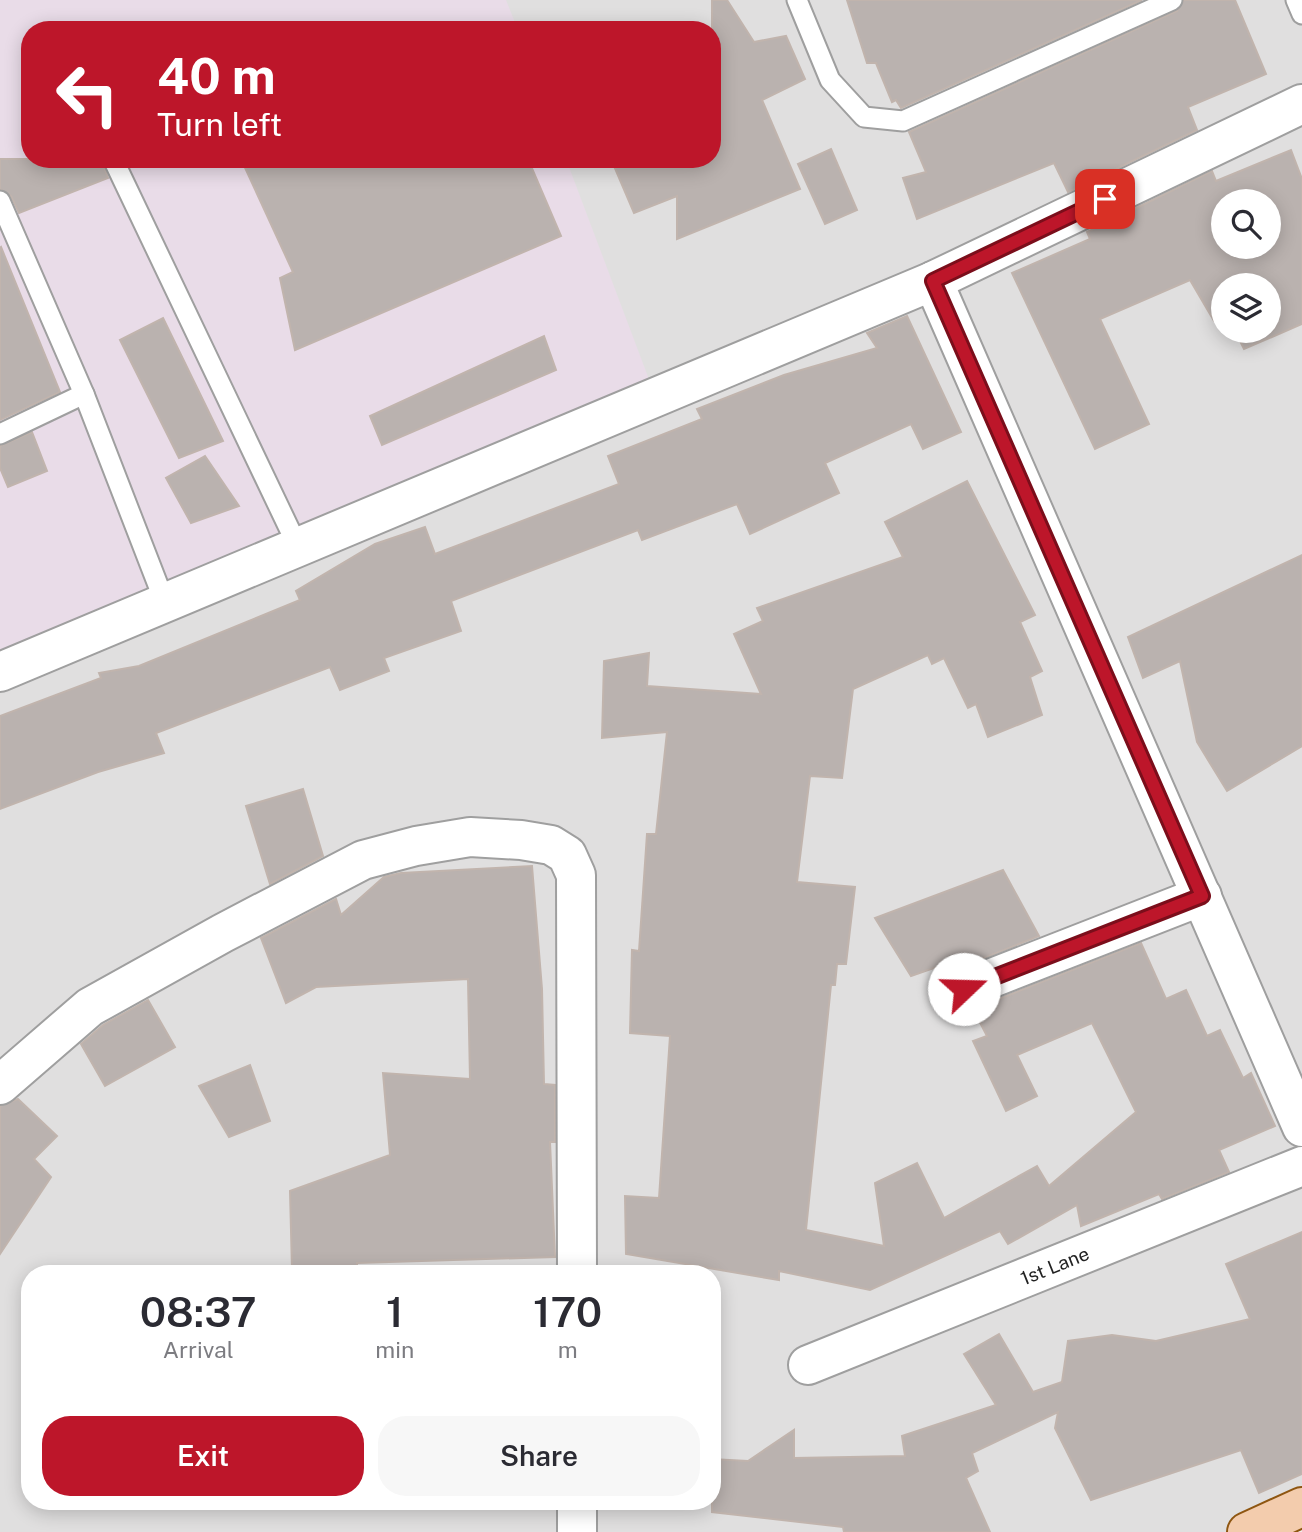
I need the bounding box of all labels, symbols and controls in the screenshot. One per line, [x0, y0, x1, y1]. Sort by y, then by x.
text: 40 m [157, 47, 276, 105]
icon: left [42, 49, 133, 140]
text: Turn left [157, 106, 282, 143]
pin [1075, 169, 1135, 229]
icon: arrive [1086, 180, 1124, 218]
map controls [1211, 189, 1281, 343]
button: search [1211, 189, 1281, 259]
button: layers [1211, 273, 1281, 343]
position arrow [927, 952, 1001, 1026]
street label: 1st Lane [1017, 1242, 1092, 1289]
text: 08:37 [140, 1287, 257, 1336]
text: 1 [386, 1287, 404, 1336]
text: 170 [533, 1287, 602, 1336]
text: Arrival [163, 1336, 234, 1363]
text: min [375, 1336, 414, 1363]
text: m [558, 1336, 578, 1363]
button: Exit [42, 1416, 364, 1496]
button: Share [378, 1416, 700, 1496]

